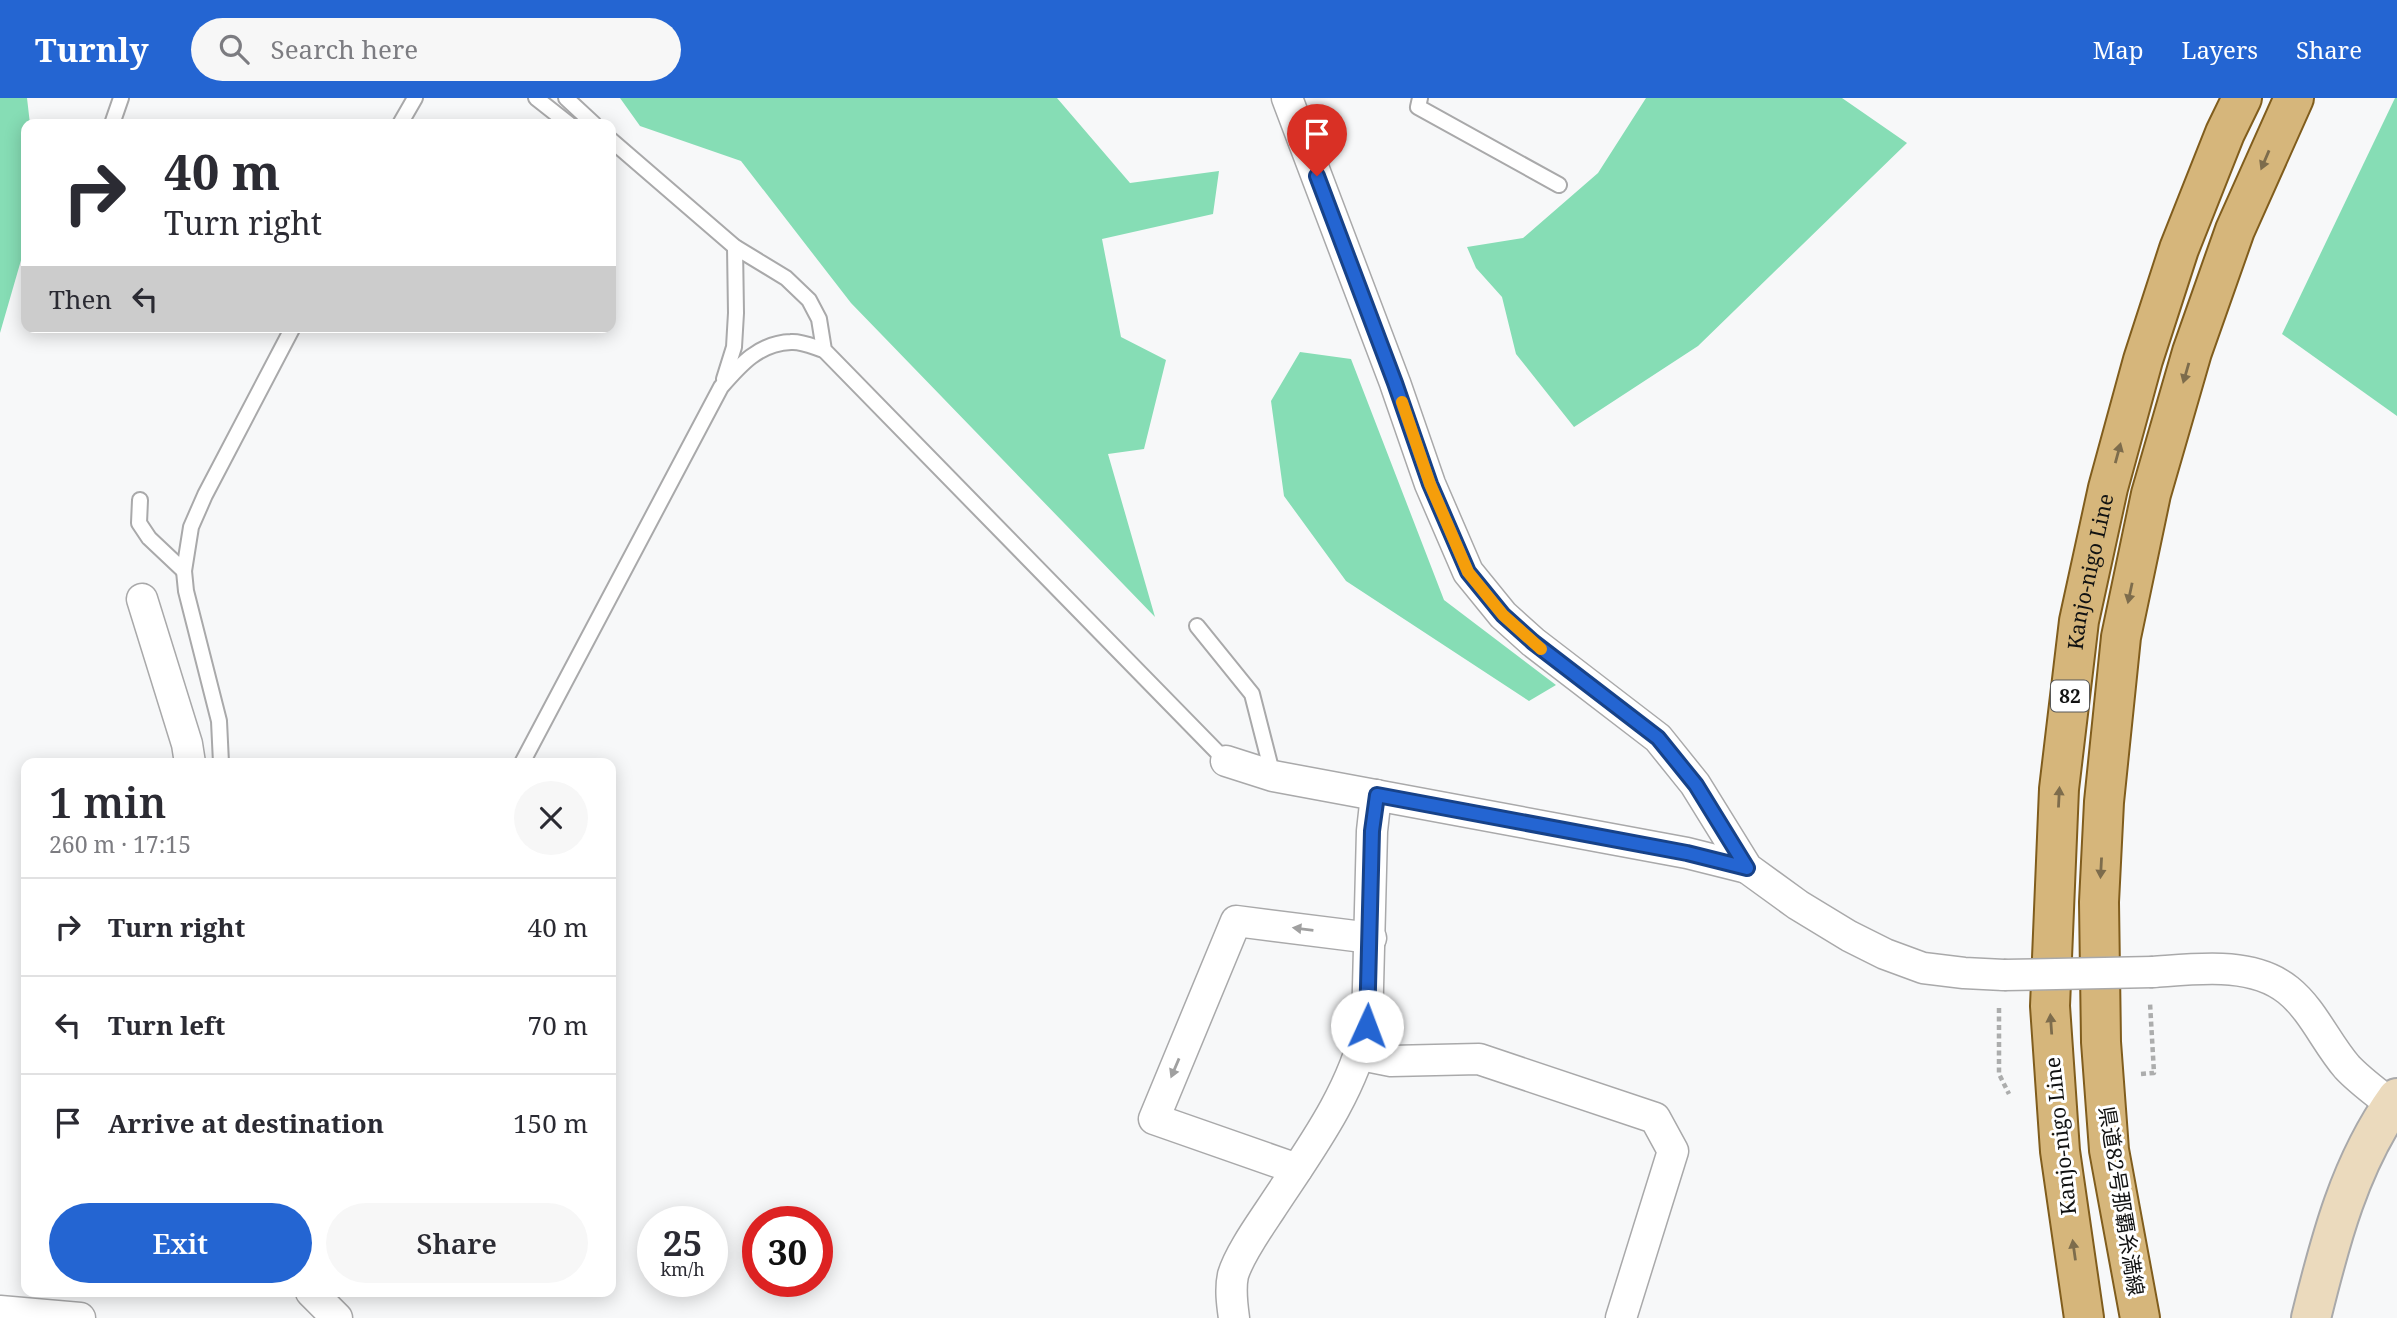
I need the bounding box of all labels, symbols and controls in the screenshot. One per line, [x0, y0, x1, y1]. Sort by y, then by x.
search box [191, 18, 681, 81]
text: Turnly [35, 27, 149, 72]
icon: search [215, 30, 253, 68]
text: Search here [271, 31, 418, 67]
text: Map [2093, 33, 2144, 66]
text: Layers [2182, 33, 2258, 66]
text: Share [2296, 33, 2362, 66]
pin [1287, 104, 1347, 176]
icon: arrive [1298, 115, 1336, 153]
text: 40 m [164, 138, 280, 204]
icon: right [49, 147, 140, 238]
one-way arrow [2259, 150, 2271, 170]
text: Turn right [164, 201, 322, 244]
icon: left [126, 280, 164, 318]
text: Then [49, 281, 112, 317]
one-way arrow [2180, 363, 2190, 384]
one-way arrow [2113, 441, 2124, 463]
street label: Kanjo-nigo Line [2061, 491, 2119, 651]
one-way arrow [2125, 582, 2136, 604]
road number: 82 [2051, 680, 2089, 712]
text: 1 min [49, 773, 166, 830]
button: close [514, 781, 588, 855]
one-way arrow [2053, 786, 2064, 808]
text: 260 m · 17:15 [49, 828, 191, 860]
one-way arrow [2095, 857, 2106, 879]
icon: right [49, 908, 87, 946]
text: Turn right [108, 909, 245, 945]
text: 40 m [528, 909, 588, 945]
one-way arrow [1292, 924, 1314, 935]
position arrow [1330, 989, 1404, 1063]
icon: left [49, 1006, 87, 1044]
text: Turn left [108, 1007, 225, 1043]
text: 70 m [528, 1007, 588, 1043]
one-way arrow [2045, 1013, 2056, 1035]
street label: Kanjo-nigo Line [2038, 1056, 2082, 1216]
one-way arrow [1169, 1058, 1180, 1079]
icon: arrive [49, 1104, 87, 1142]
street label: 県道82号那覇糸満線 [2093, 1104, 2151, 1298]
text: Arrive at destination [108, 1105, 384, 1141]
text: 150 m [513, 1105, 588, 1141]
button: Exit [49, 1203, 312, 1283]
button: Share [326, 1203, 588, 1283]
speed limit sign: 30 [742, 1206, 833, 1297]
text: 25 [663, 1219, 702, 1266]
one-way arrow [2068, 1239, 2079, 1261]
text: km/h [660, 1257, 705, 1281]

